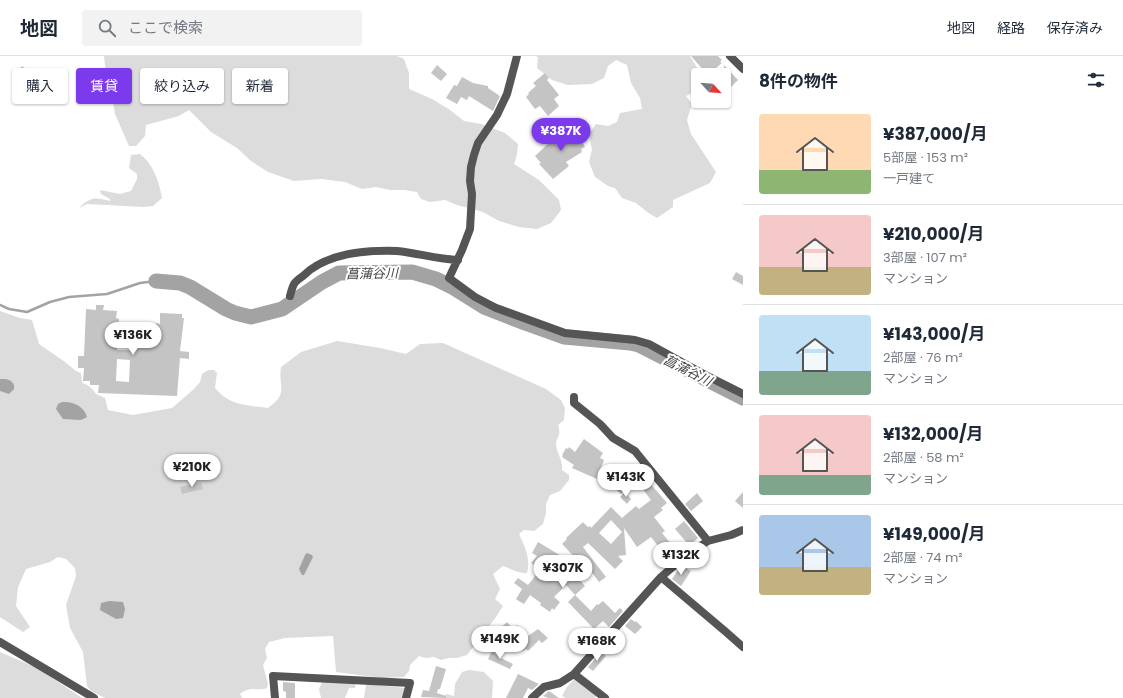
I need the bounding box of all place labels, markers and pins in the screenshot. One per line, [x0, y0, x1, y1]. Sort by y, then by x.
pin: ¥387K [533, 118, 589, 152]
pin: ¥136K [105, 322, 161, 356]
pin: ¥210K [164, 454, 220, 488]
pin: ¥143K [598, 464, 654, 498]
pin: ¥132K [653, 542, 709, 576]
pin: ¥307K [535, 555, 591, 589]
pin: ¥149K [472, 626, 528, 660]
pin: ¥168K [569, 628, 625, 662]

